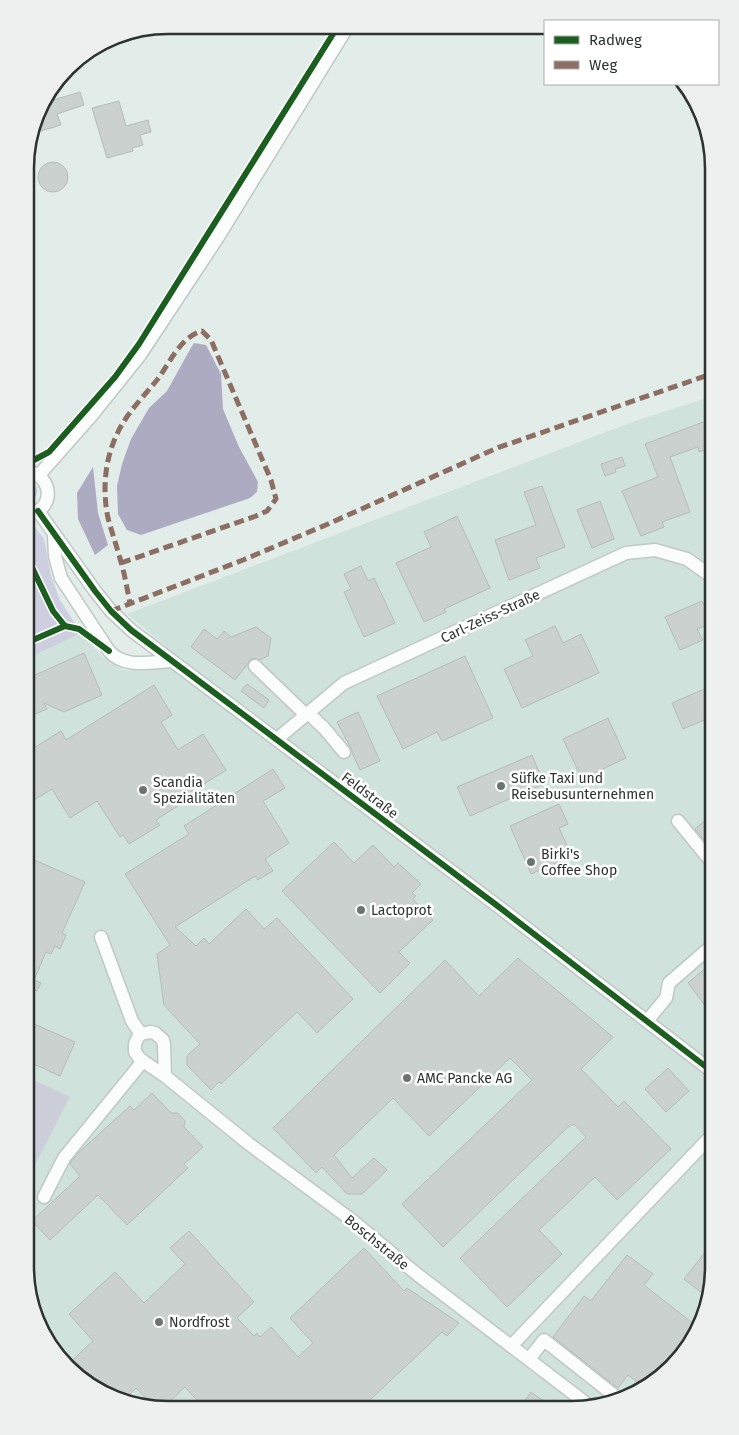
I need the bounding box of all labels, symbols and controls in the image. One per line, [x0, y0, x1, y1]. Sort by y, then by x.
legend [544, 20, 719, 85]
text: Radweg [589, 31, 642, 49]
text: Weg [589, 56, 617, 74]
street label: Carl-Zeiss-Straße [438, 586, 543, 647]
street label: Feldstraße [338, 769, 401, 822]
place label: Süfke Taxi und Reisebusunternehmen [511, 770, 654, 803]
place label: Scandia Spezialitäten [153, 774, 235, 807]
marker: Süfke Taxi und Reisebusunternehmen [495, 780, 507, 792]
marker: Scandia Spezialitäten [137, 784, 149, 796]
place label: Birki's Coffee Shop [541, 846, 617, 879]
marker: Birki's Coffee Shop [525, 856, 537, 868]
place label: Lactoprot [371, 902, 433, 919]
marker: Lactoprot [355, 904, 367, 916]
place label: AMC Pancke AG [417, 1070, 512, 1087]
marker: AMC Pancke AG [401, 1072, 413, 1084]
street label: Boschstraße [341, 1211, 412, 1274]
place label: Nordfrost [169, 1314, 230, 1331]
marker: Nordfrost [153, 1316, 165, 1328]

